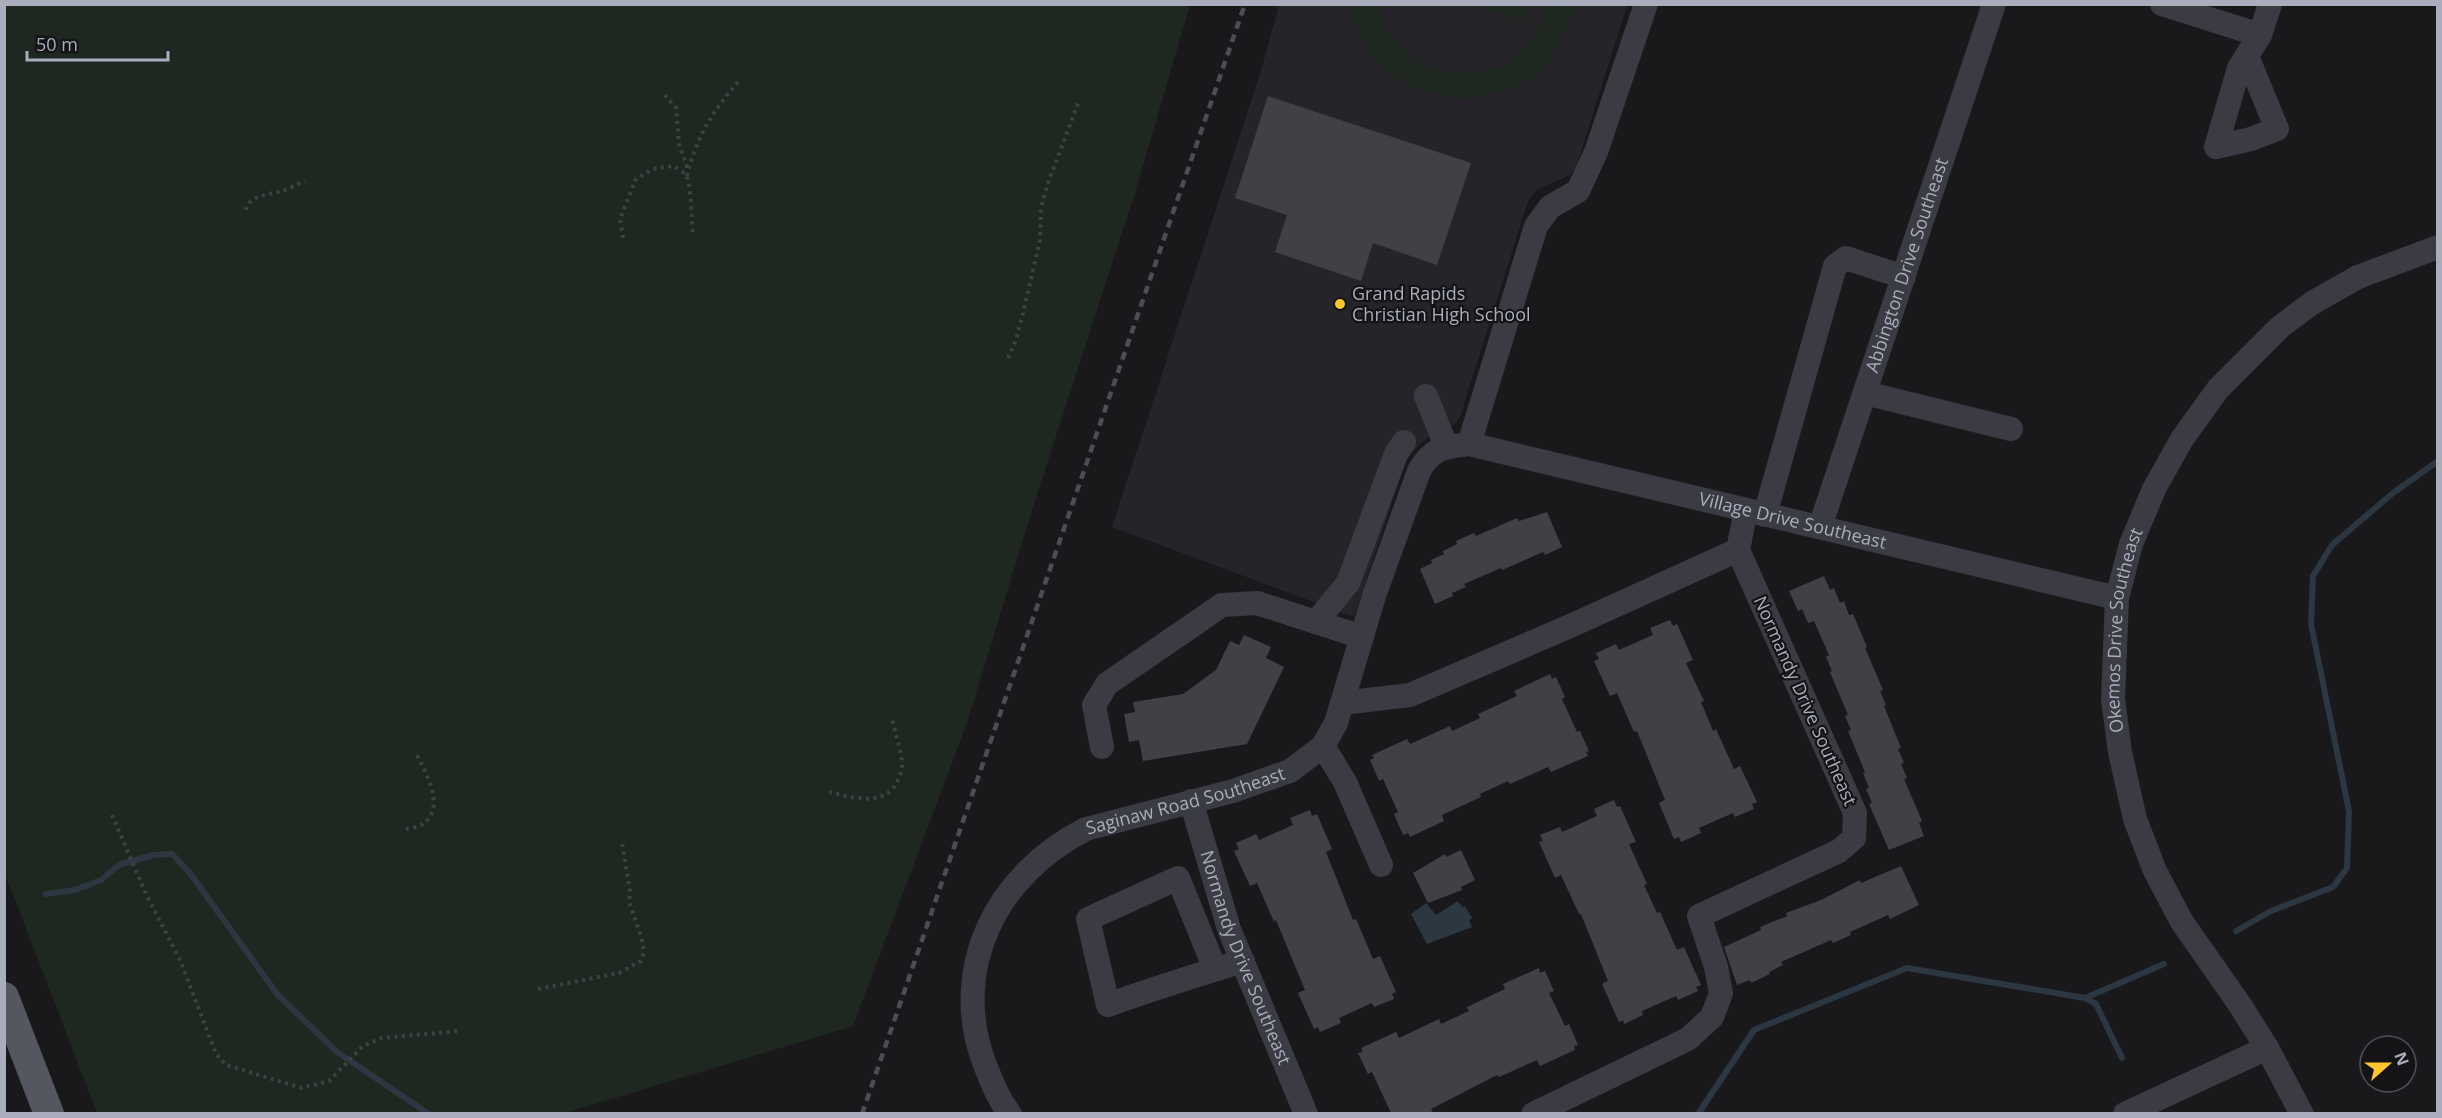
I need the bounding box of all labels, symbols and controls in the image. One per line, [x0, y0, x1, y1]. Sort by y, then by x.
scale bar [27, 24, 168, 62]
text: 50 m [36, 32, 78, 56]
street label: Abbington Drive Southeast [1859, 154, 1953, 375]
place label: Grand Rapids Christian High School [1352, 281, 1531, 326]
marker: Grand Rapids Christian High School [1333, 297, 1347, 311]
street label: Village Drive Southeast [1697, 486, 1889, 554]
street label: Okemos Drive Southeast [2100, 524, 2148, 734]
street label: Normandy Drive Southeast [1749, 592, 1863, 809]
street label: Saginaw Road Southeast [1083, 761, 1288, 840]
street label: Normandy Drive Southeast [1195, 847, 1297, 1068]
north arrow [2358, 1034, 2418, 1094]
text: N [2389, 1049, 2415, 1069]

